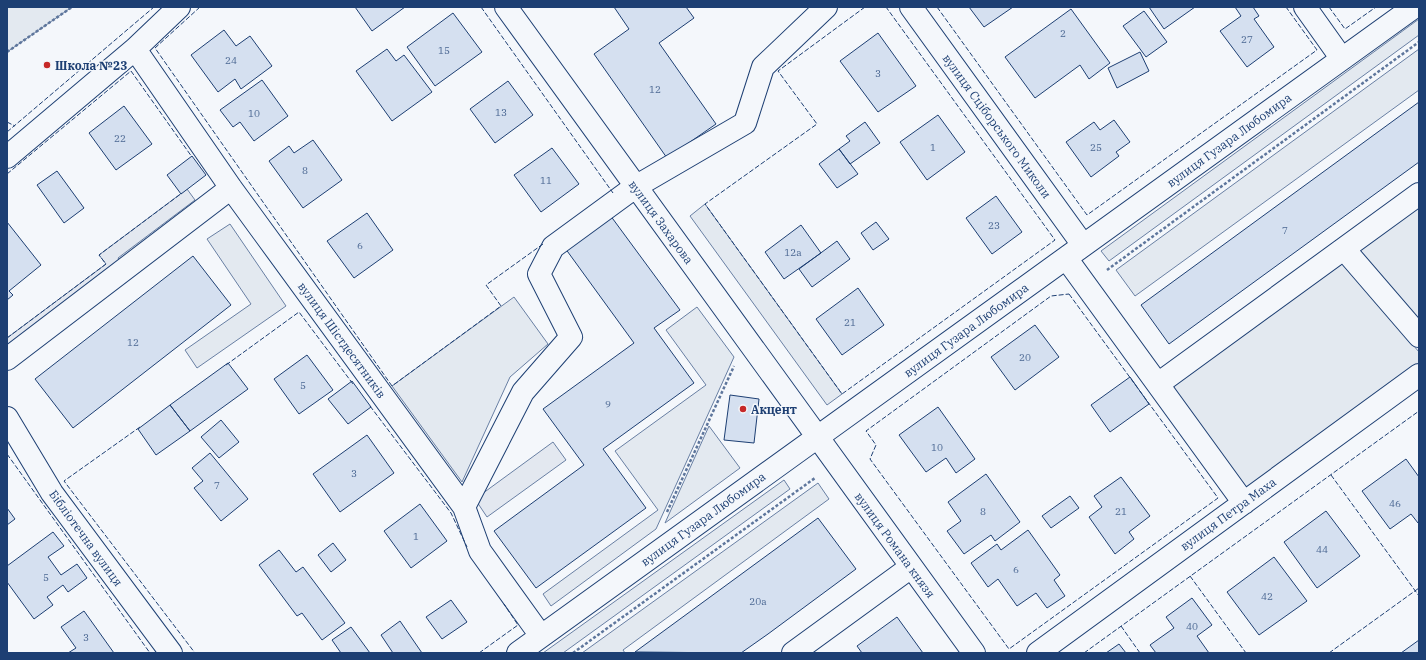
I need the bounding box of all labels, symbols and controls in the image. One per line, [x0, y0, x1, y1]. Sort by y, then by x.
house number: 2 [1060, 27, 1066, 40]
house number: 27 [1241, 33, 1253, 46]
house number: 15 [438, 44, 450, 57]
street label: вулиця Сціборського Миколи [940, 51, 1054, 201]
house number: 24 [225, 54, 237, 67]
place label: Школа №23 [55, 58, 127, 73]
marker: Школа №23 [42, 60, 52, 70]
house number: 3 [875, 67, 881, 80]
house number: 12 [649, 83, 661, 96]
street label: вулиця Гузара Любомира [1164, 89, 1295, 190]
house number: 13 [495, 106, 507, 119]
house number: 10 [248, 107, 260, 120]
house number: 22 [114, 132, 126, 145]
house number: 1 [930, 141, 936, 154]
house number: 25 [1090, 141, 1102, 154]
house number: 8 [302, 164, 308, 177]
house number: 11 [540, 174, 552, 187]
street label: вулиця Захарова [626, 177, 697, 267]
house number: 23 [988, 219, 1000, 232]
house number: 7 [1282, 224, 1288, 237]
house number: 6 [357, 239, 363, 252]
house number: 12а [784, 246, 802, 259]
street label: вулиця Шістдесятників [295, 279, 389, 401]
street label: вулиця Гузара Любомира [901, 279, 1032, 380]
house number: 21 [844, 316, 856, 329]
house number: 12 [127, 336, 139, 349]
house number: 20 [1019, 351, 1031, 364]
house number: 5 [300, 379, 306, 392]
house number: 9 [605, 398, 611, 411]
place label: Акцент [751, 402, 797, 417]
marker: Акцент [738, 404, 748, 414]
house number: 10 [931, 441, 943, 454]
house number: 3 [351, 467, 357, 480]
street label: вулиця Гузара Любомира [638, 468, 769, 569]
street label: вулиця Петра Маха [1177, 474, 1279, 554]
house number: 7 [214, 479, 220, 492]
street label: Бібліотечна вулиця [46, 487, 126, 589]
street label: вулиця Романа князя [852, 489, 938, 601]
house number: 46 [1389, 497, 1401, 510]
house number: 8 [980, 505, 986, 518]
house number: 21 [1115, 505, 1127, 518]
house number: 1 [413, 530, 419, 543]
house number: 44 [1316, 543, 1328, 556]
house number: 6 [1013, 563, 1019, 576]
house number: 5 [43, 571, 49, 584]
house number: 42 [1261, 590, 1273, 603]
house number: 20а [749, 595, 767, 608]
house number: 40 [1186, 620, 1198, 633]
house number: 3 [83, 631, 89, 644]

